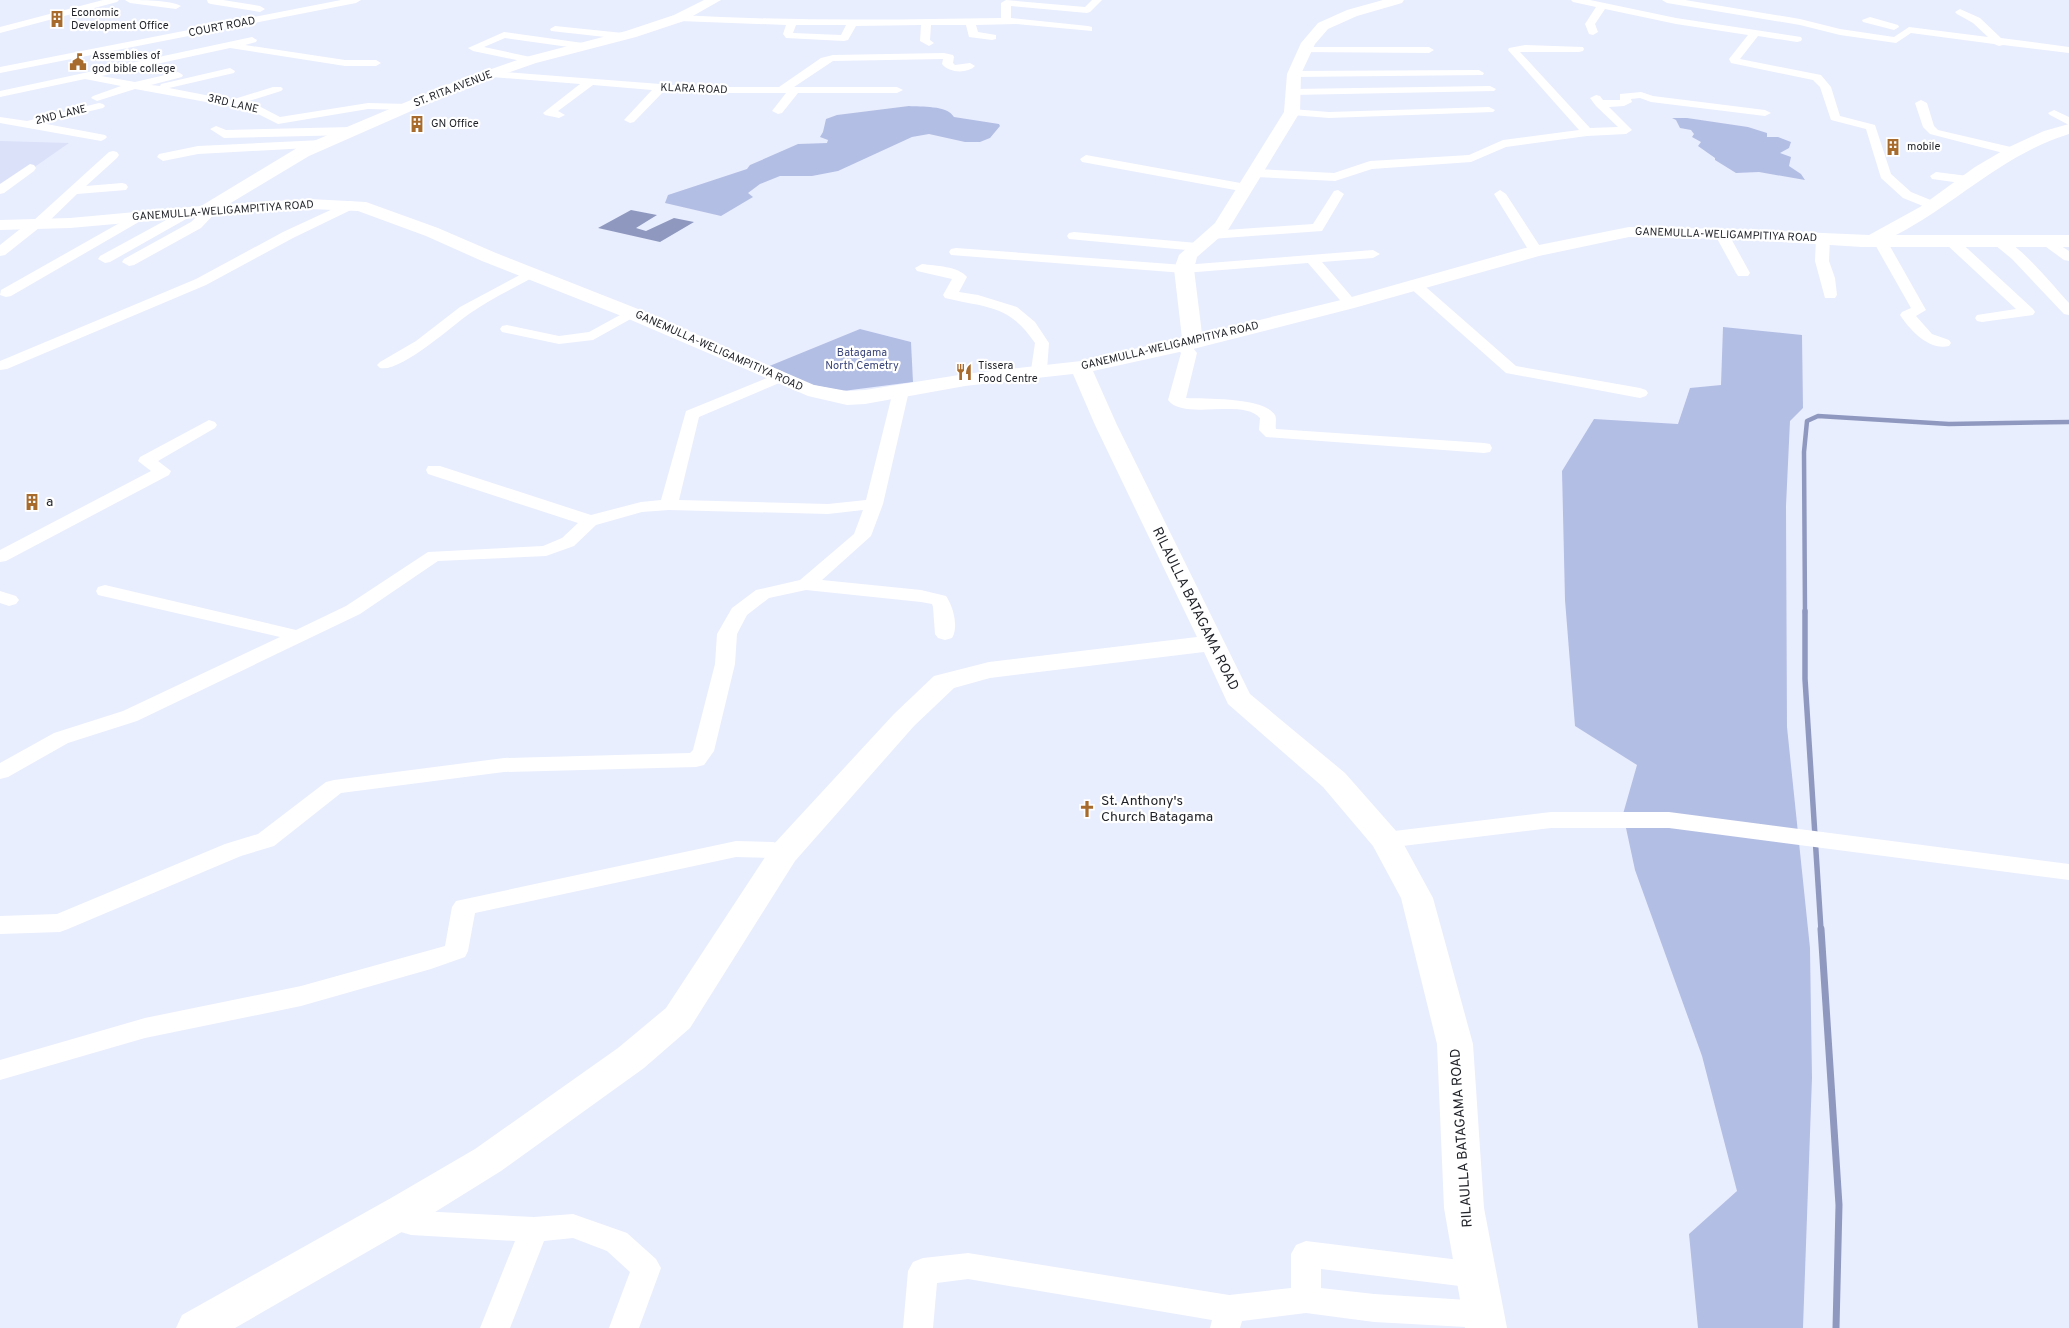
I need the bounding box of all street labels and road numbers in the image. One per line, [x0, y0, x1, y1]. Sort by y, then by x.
street label: COURT ROAD [187, 14, 257, 40]
street label: ST. RITA AVENUE [412, 68, 494, 110]
street label: KLARA ROAD [660, 81, 728, 97]
street label: 3RD LANE [206, 91, 260, 117]
street label: 2ND LANE [34, 102, 88, 128]
street label: GANEMULLA-WELIGAMPITIYA ROAD [132, 198, 314, 224]
street label: GANEMULLA-WELIGAMPITIYA ROAD [1635, 225, 1817, 245]
street label: GANEMULLA-WELIGAMPITIYA ROAD [633, 308, 805, 394]
street label: GANEMULLA-WELIGAMPITIYA ROAD [1080, 319, 1260, 373]
street label: RILAULLA BATAGAMA ROAD [1148, 525, 1242, 693]
street label: RILAULLA BATAGAMA ROAD [1447, 1048, 1477, 1228]

